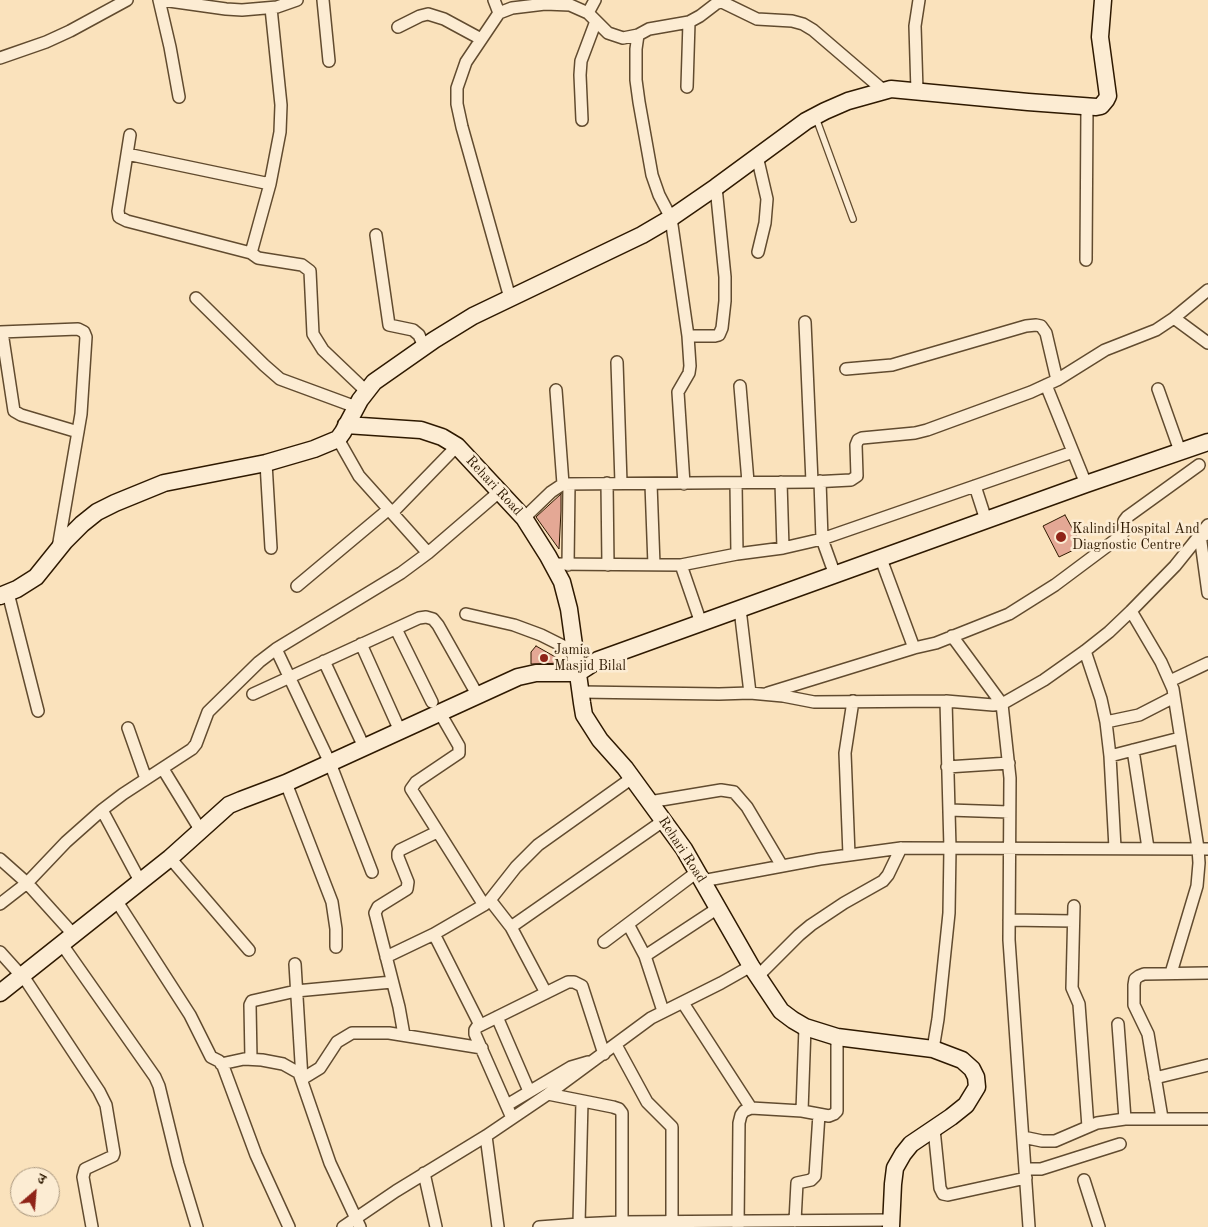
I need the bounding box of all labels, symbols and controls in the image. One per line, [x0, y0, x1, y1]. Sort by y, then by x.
street label: Rehari Road [462, 453, 526, 519]
place label: Kalindi Hospital And Diagnostic Centre [1072, 521, 1200, 554]
marker: Kalindi Hospital And Diagnostic Centre [1054, 530, 1068, 544]
place label: Jamia Masjid Bilal [554, 642, 626, 674]
marker: Jamia Masjid Bilal [538, 652, 550, 664]
street label: Rehari Road [654, 814, 710, 886]
north arrow [10, 1167, 60, 1217]
text: उ [35, 1172, 48, 1187]

